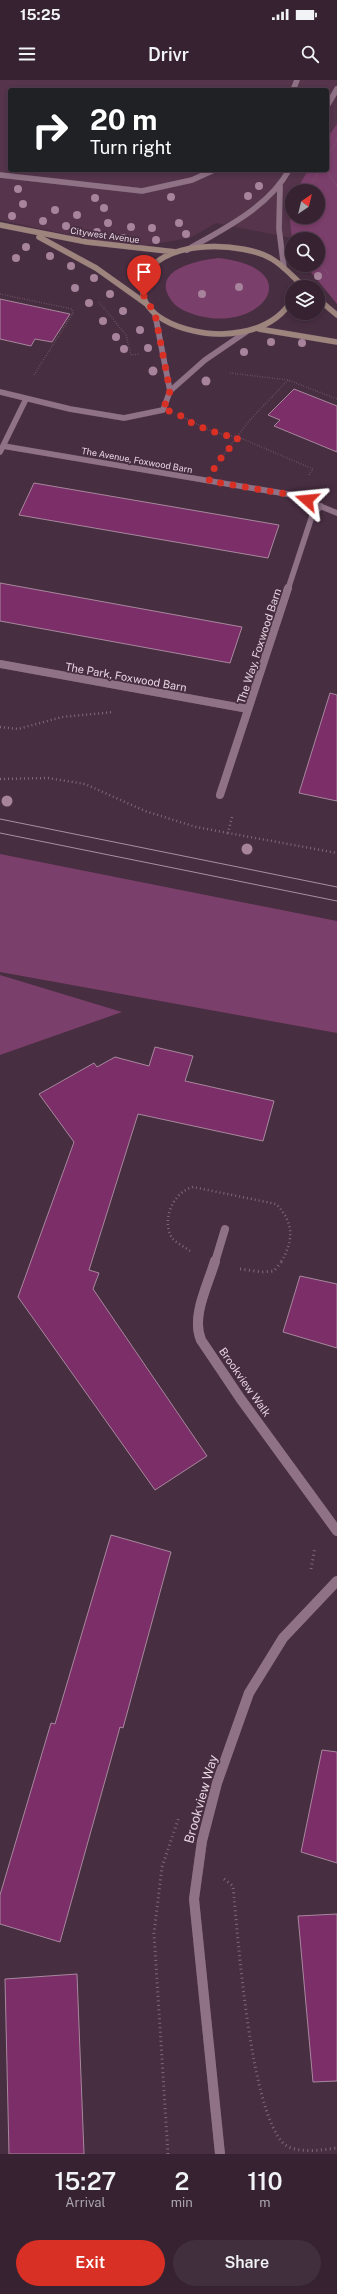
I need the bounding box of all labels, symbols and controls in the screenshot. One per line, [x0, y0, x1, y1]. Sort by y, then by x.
text: 15:25 [20, 6, 61, 23]
icon: menu [16, 43, 38, 65]
icon: search [299, 43, 321, 65]
text: Drivr [148, 44, 189, 65]
text: 20 m [90, 103, 157, 136]
icon: right [24, 104, 76, 156]
text: Turn right [90, 137, 172, 158]
north arrow [285, 184, 325, 224]
map controls [285, 184, 325, 320]
street label: Citywest Avenue [70, 225, 140, 245]
button: search [285, 232, 325, 272]
pin [127, 255, 161, 296]
icon: arrive [133, 261, 155, 283]
button: layers [285, 280, 325, 320]
street label: The Avenue, Foxwood Barn [81, 445, 193, 475]
position arrow [286, 479, 328, 521]
street label: The Way, Foxwood Barn [235, 587, 283, 705]
street label: The Park, Foxwood Barn [64, 660, 188, 694]
street label: Brookview Walk [217, 1345, 273, 1419]
street label: Brookview Way [181, 1753, 221, 1845]
text: 15:27 [54, 2167, 116, 2195]
text: 2 [174, 2167, 189, 2195]
text: 110 [247, 2167, 283, 2195]
text: Arrival [65, 2195, 105, 2210]
text: min [171, 2195, 193, 2210]
text: m [259, 2195, 271, 2210]
button: Exit [16, 2240, 165, 2286]
button: Share [173, 2240, 321, 2286]

